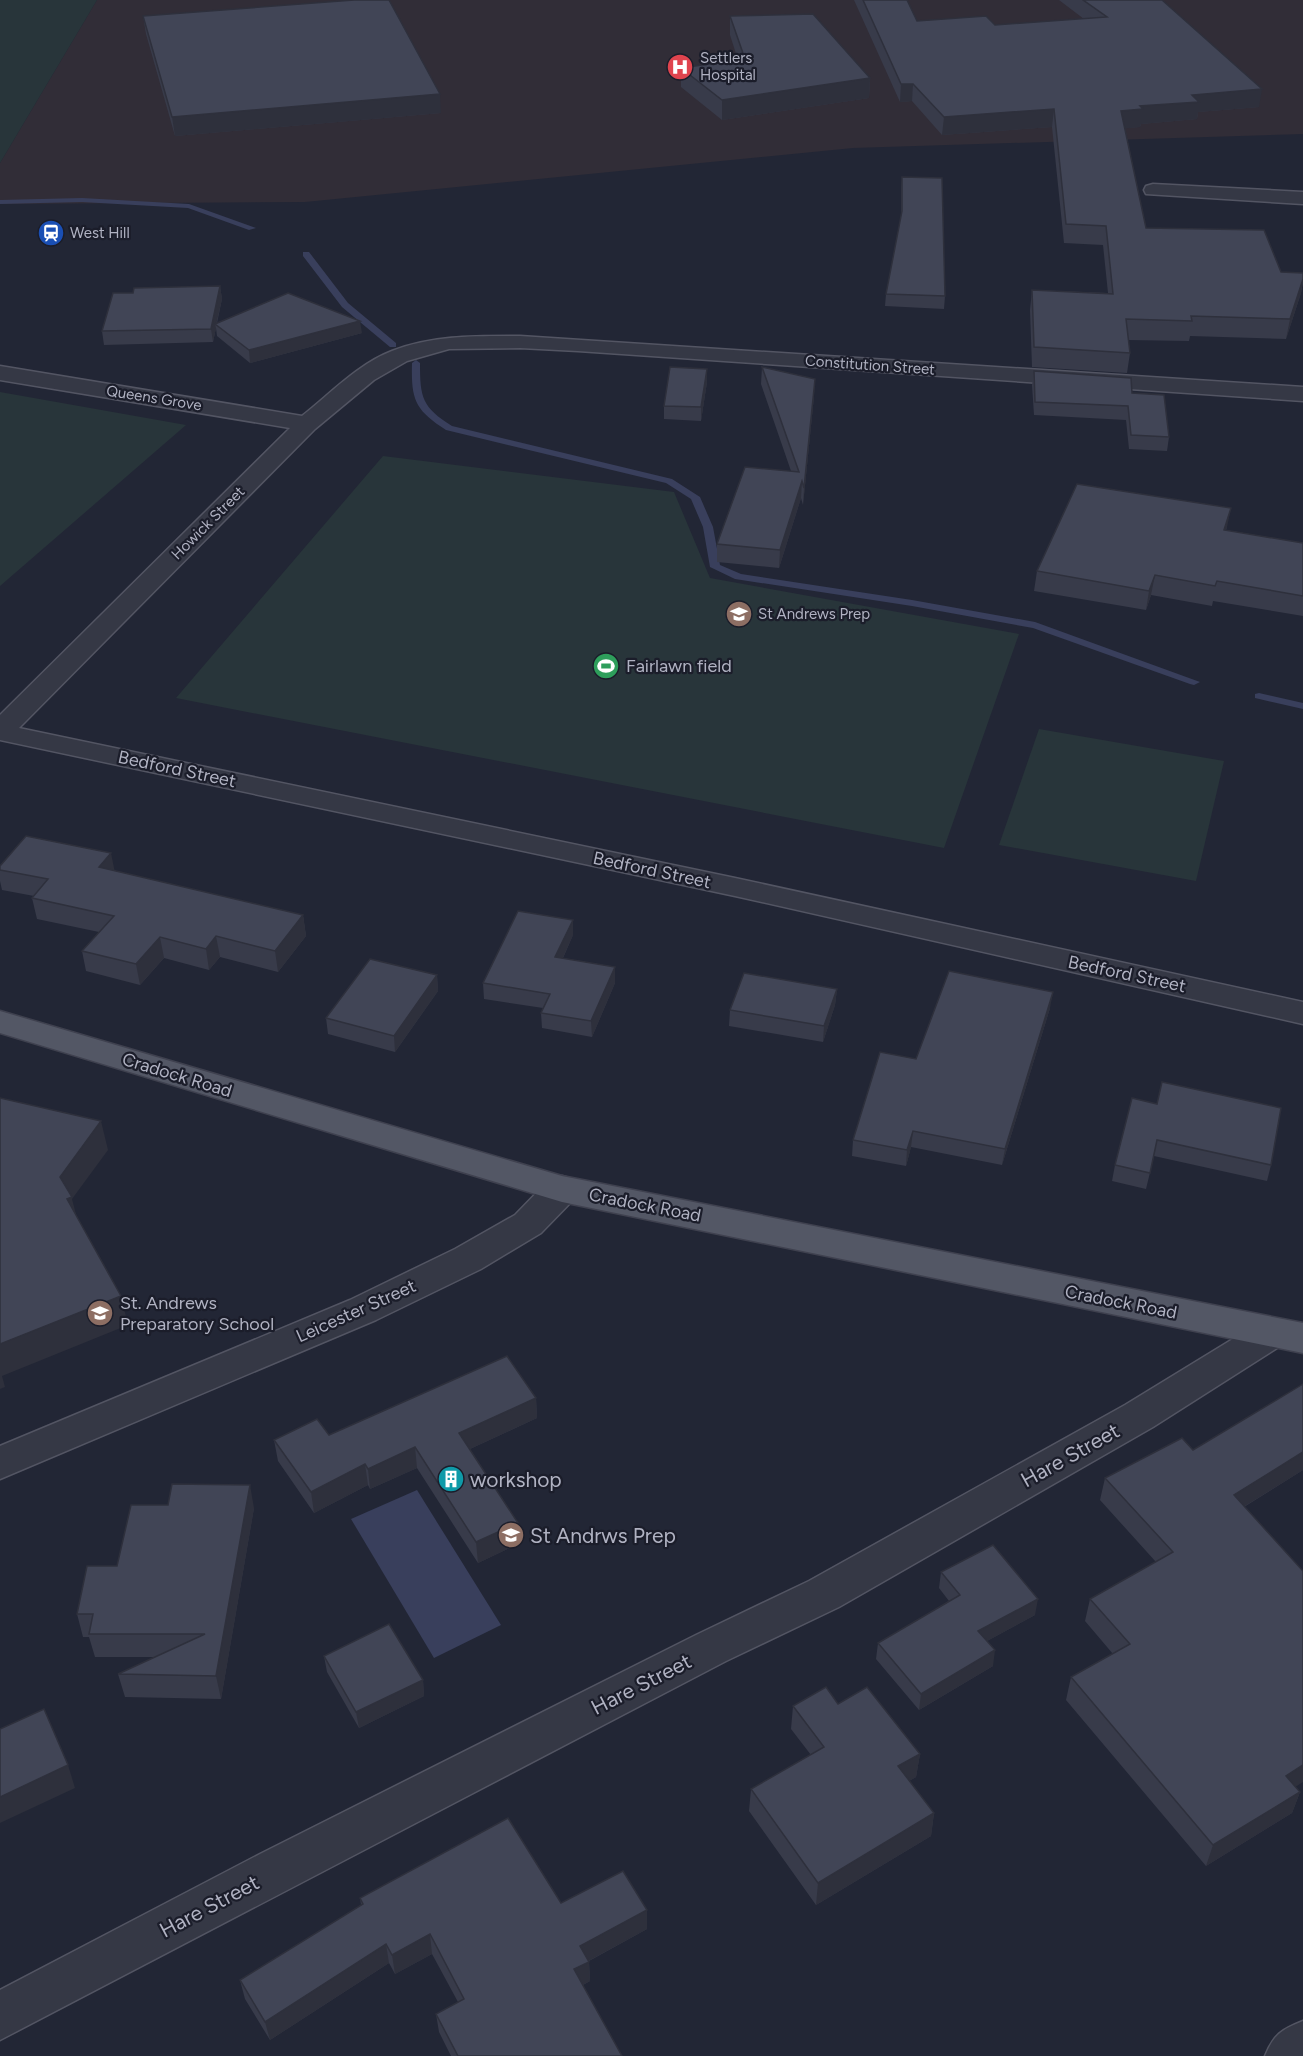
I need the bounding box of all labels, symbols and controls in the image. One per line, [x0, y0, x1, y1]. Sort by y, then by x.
place label: Settlers Hospital [700, 49, 756, 84]
hospital icon: Settlers Hospital [665, 52, 695, 82]
station icon: West Hill [36, 218, 66, 248]
place label: West Hill [70, 224, 130, 242]
street label: Constitution Street [805, 351, 936, 379]
street label: Queens Grove [105, 382, 203, 414]
street label: Howick Street [168, 482, 249, 563]
school or university icon: St Andrews Prep [724, 599, 754, 629]
place label: St Andrews Prep [758, 605, 870, 623]
sports icon: Fairlawn field [591, 651, 621, 681]
place label: Fairlawn field [626, 655, 732, 677]
street label: Bedford Street [116, 746, 238, 792]
street label: Bedford Street [591, 847, 713, 893]
street label: Bedford Street [1066, 951, 1188, 997]
street label: Cradock Road [119, 1048, 235, 1102]
street label: Cradock Road [587, 1183, 703, 1227]
street label: Leicester Street [293, 1275, 419, 1347]
street label: Cradock Road [1063, 1280, 1179, 1324]
place label: St. Andrews Preparatory School [120, 1292, 274, 1335]
school or university icon: St. Andrews Preparatory School [85, 1298, 115, 1328]
street label: Hare Street [1016, 1418, 1124, 1492]
building icon: workshop [436, 1464, 466, 1494]
place label: workshop [470, 1467, 562, 1492]
school or university icon: St Andrws Prep [496, 1520, 526, 1550]
place label: St Andrws Prep [530, 1523, 676, 1548]
street label: Hare Street [587, 1648, 695, 1720]
street label: Hare Street [155, 1869, 263, 1943]

